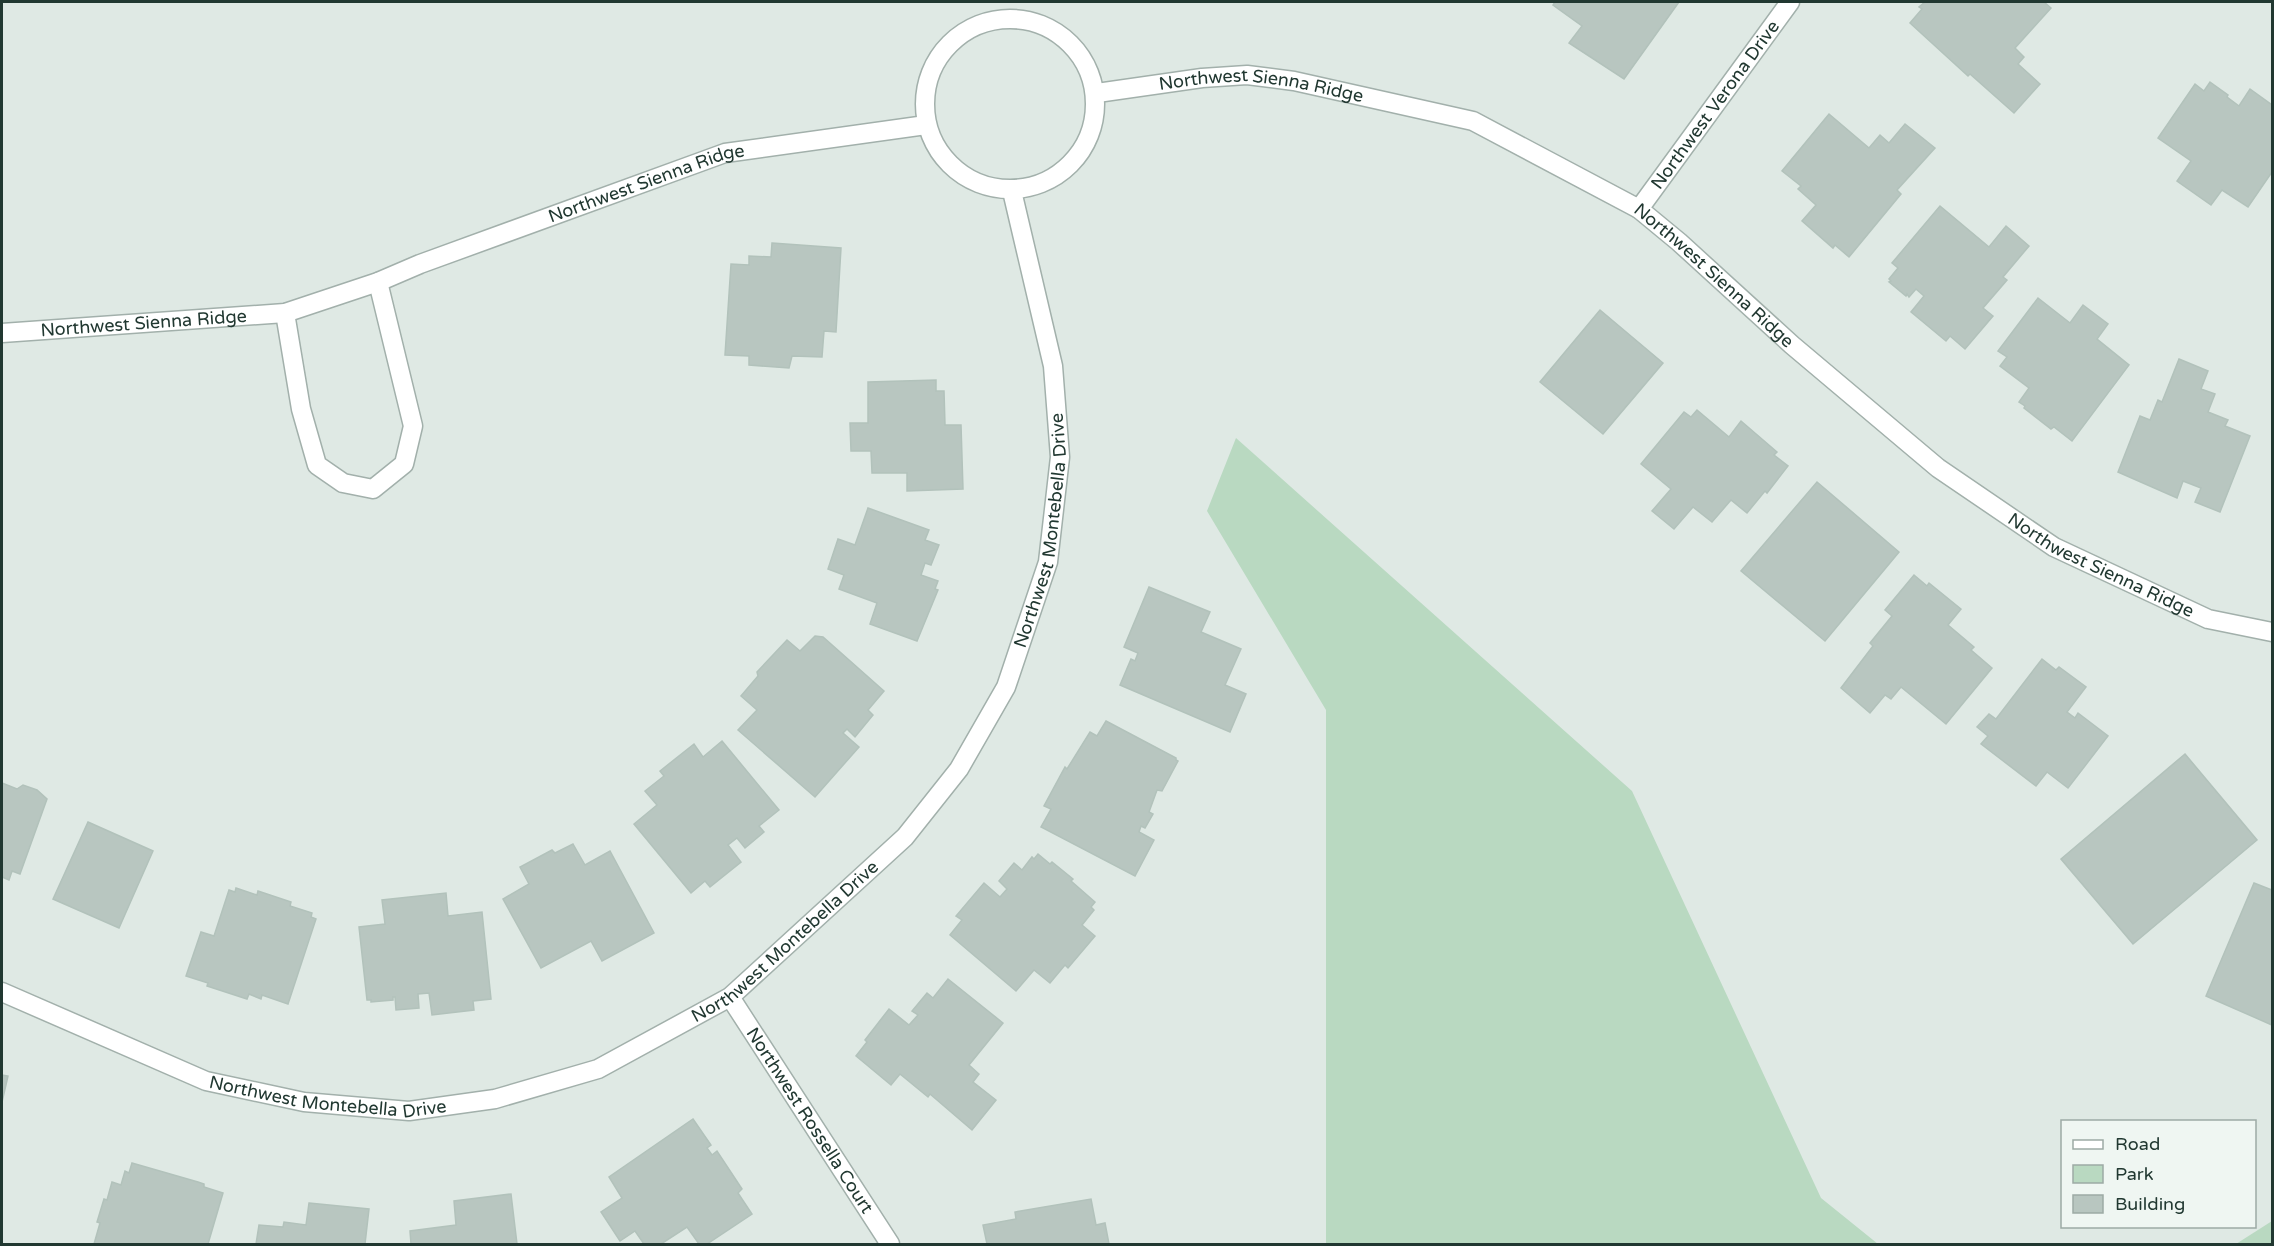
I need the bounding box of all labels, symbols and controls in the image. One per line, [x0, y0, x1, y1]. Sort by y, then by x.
street label: Northwest Verona Drive [1646, 16, 1784, 194]
street label: Northwest Sienna Ridge [1157, 64, 1366, 107]
street label: Northwest Sienna Ridge [545, 139, 746, 227]
street label: Northwest Sienna Ridge [1629, 198, 1799, 352]
street label: Northwest Sienna Ridge [40, 305, 248, 341]
street label: Northwest Montebella Drive [1009, 412, 1071, 651]
street label: Northwest Sienna Ridge [2004, 508, 2198, 622]
street label: Northwest Montebella Drive [687, 856, 883, 1027]
street label: Northwest Rossella Court [742, 1023, 878, 1218]
street label: Northwest Montebella Drive [207, 1071, 448, 1123]
legend [2061, 1120, 2256, 1228]
text: Road [2115, 1133, 2160, 1155]
text: Park [2115, 1163, 2154, 1185]
text: Building [2115, 1193, 2185, 1215]

